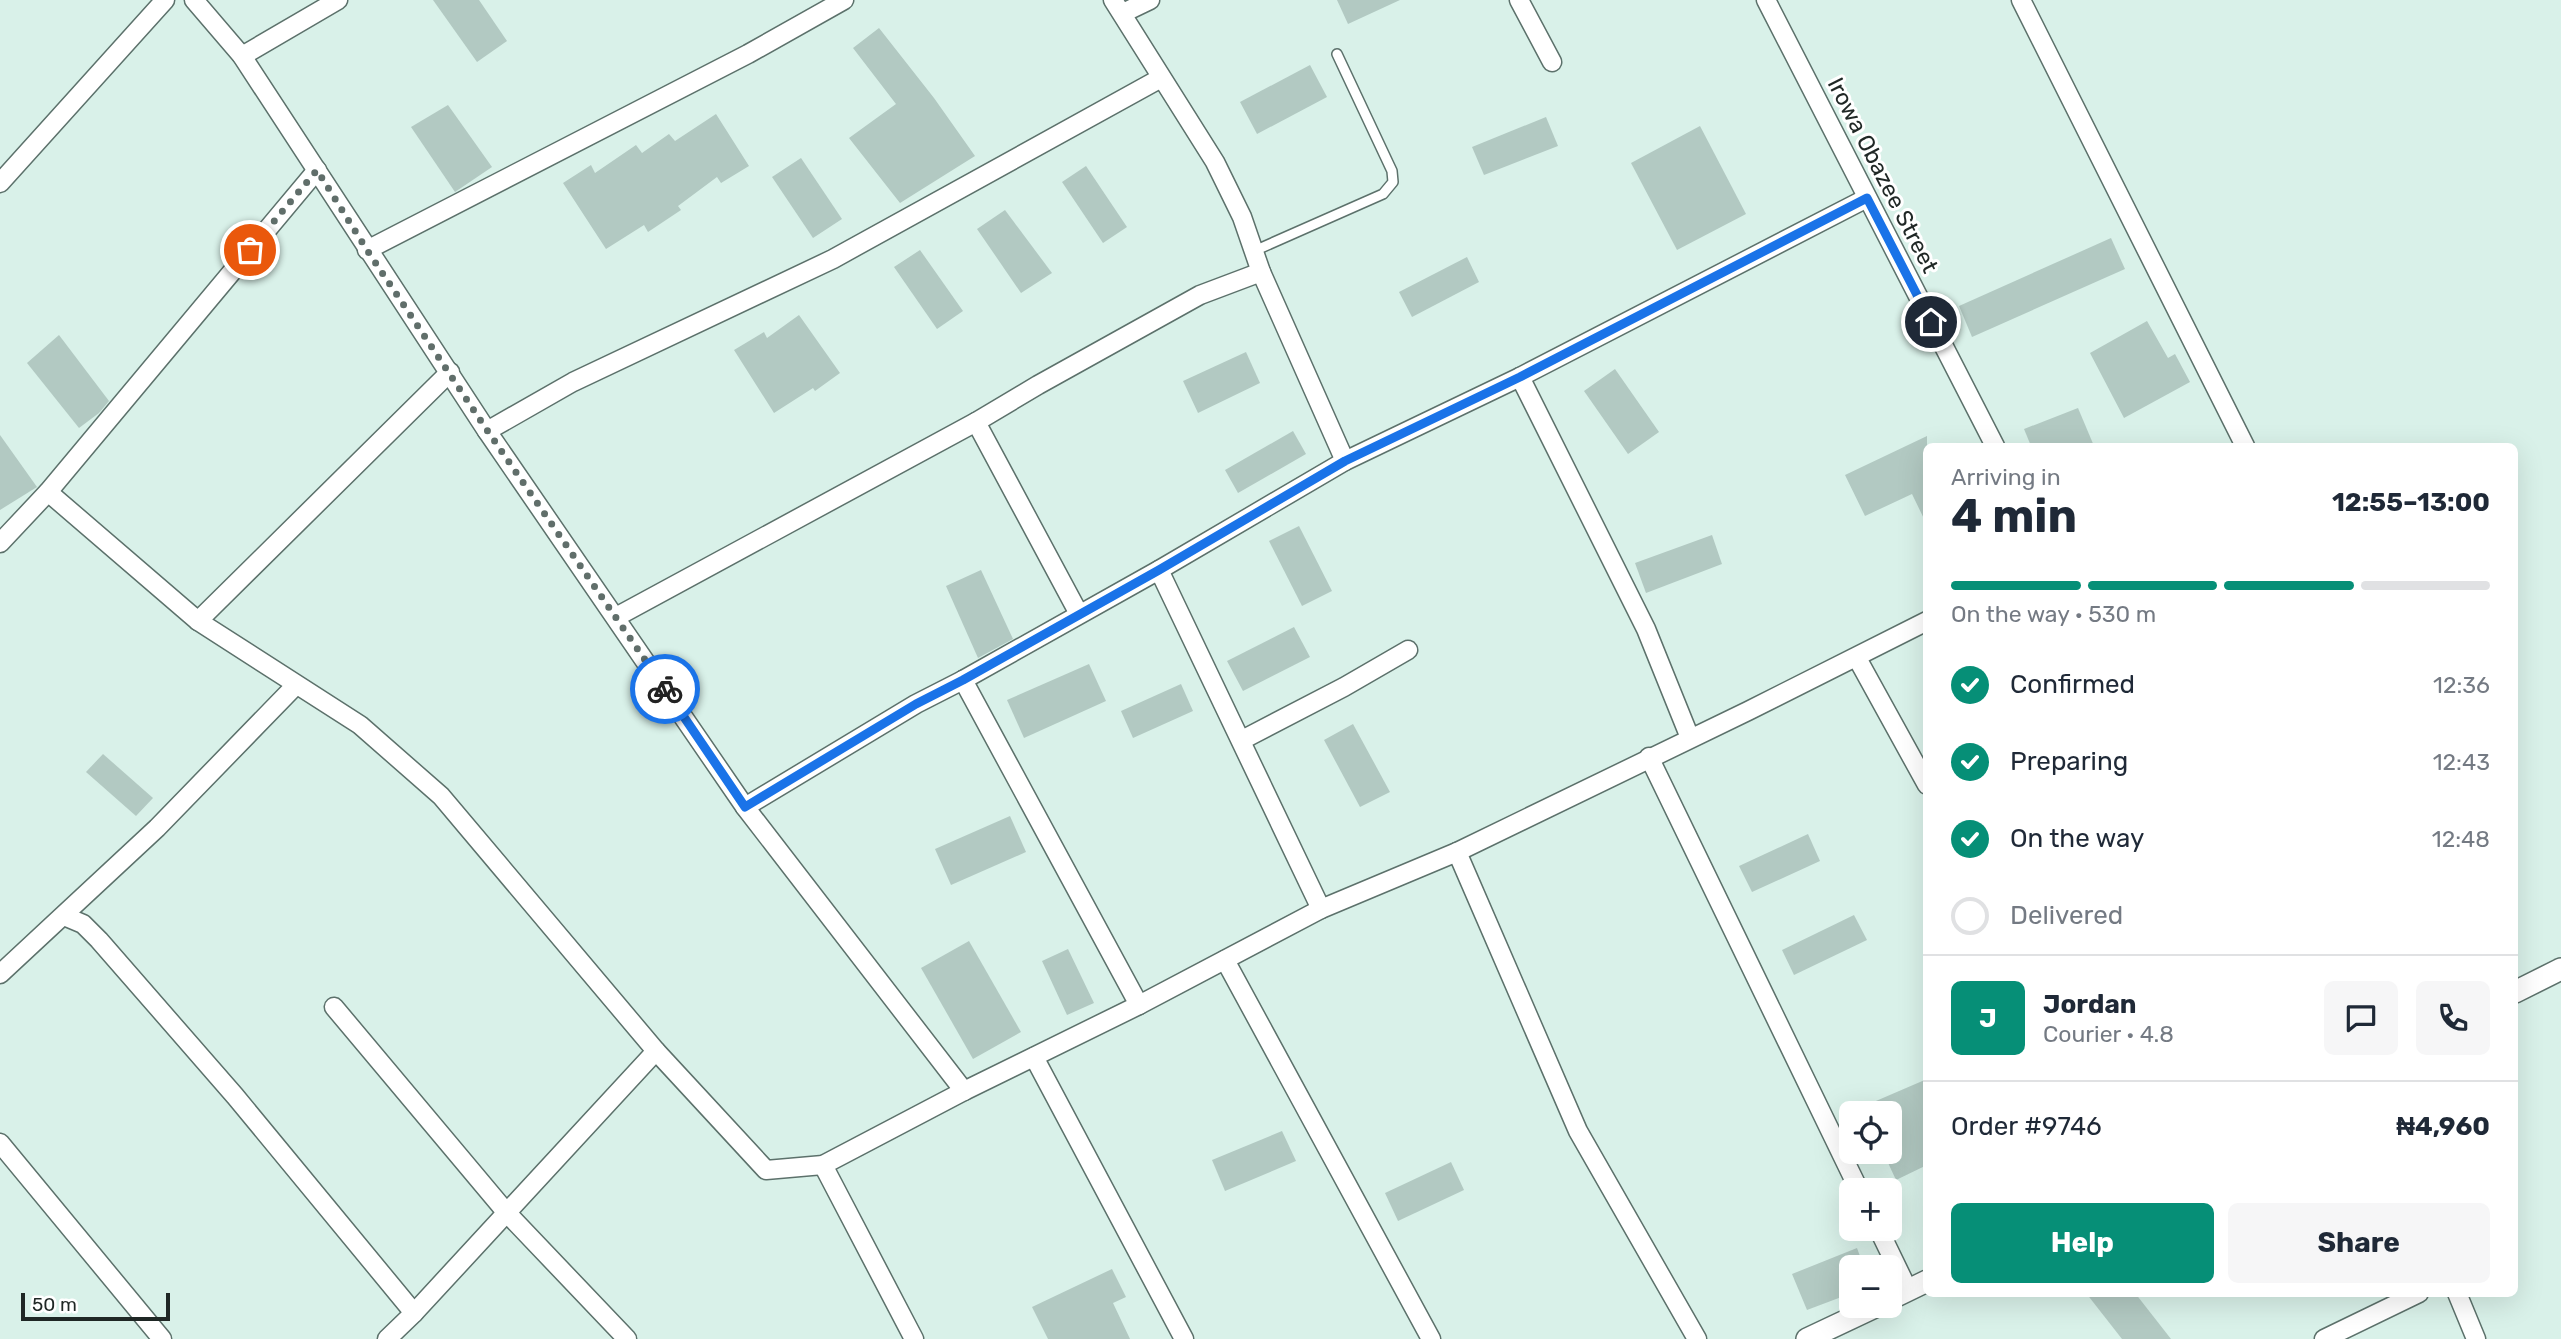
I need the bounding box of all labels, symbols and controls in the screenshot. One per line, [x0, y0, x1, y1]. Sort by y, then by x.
street label: Irowa Obazee Street [1822, 73, 1944, 277]
pin [220, 220, 280, 280]
icon: bag [231, 231, 269, 269]
pin [1901, 292, 1961, 352]
icon: home [1912, 303, 1950, 341]
text: Arriving in [1951, 463, 2061, 491]
text: 12:55–13:00 [2332, 487, 2490, 518]
text: 4 min [1951, 489, 2077, 544]
text: On the way · 530 m [1951, 600, 2156, 628]
courier [630, 654, 700, 724]
icon: check [1951, 666, 1989, 704]
text: Confirmed [2010, 669, 2135, 700]
icon: bike [646, 670, 684, 708]
text: 12:36 [2433, 671, 2490, 699]
icon: check [1951, 743, 1989, 781]
text: Preparing [2010, 746, 2128, 777]
text: 12:43 [2433, 748, 2490, 776]
icon: check [1951, 820, 1989, 858]
text: On the way [2010, 823, 2144, 854]
text: 12:48 [2432, 825, 2490, 853]
text: Delivered [2010, 900, 2123, 931]
button: chat [2324, 981, 2398, 1055]
button: phone [2416, 981, 2490, 1055]
text: Jordan [2043, 989, 2136, 1020]
text: J [1979, 1003, 1997, 1034]
text: Courier · 4.8 [2043, 1020, 2174, 1048]
map controls [1839, 1101, 1902, 1318]
button: locate [1839, 1101, 1902, 1164]
text: Order #9746 [1951, 1111, 2102, 1142]
text: ₦4,960 [2396, 1111, 2490, 1142]
button: + [1839, 1178, 1902, 1241]
button: Help [1951, 1203, 2214, 1283]
button: Share [2228, 1203, 2490, 1283]
button: − [1839, 1255, 1902, 1318]
scale bar [21, 1290, 170, 1322]
text: 50 m [32, 1293, 77, 1316]

